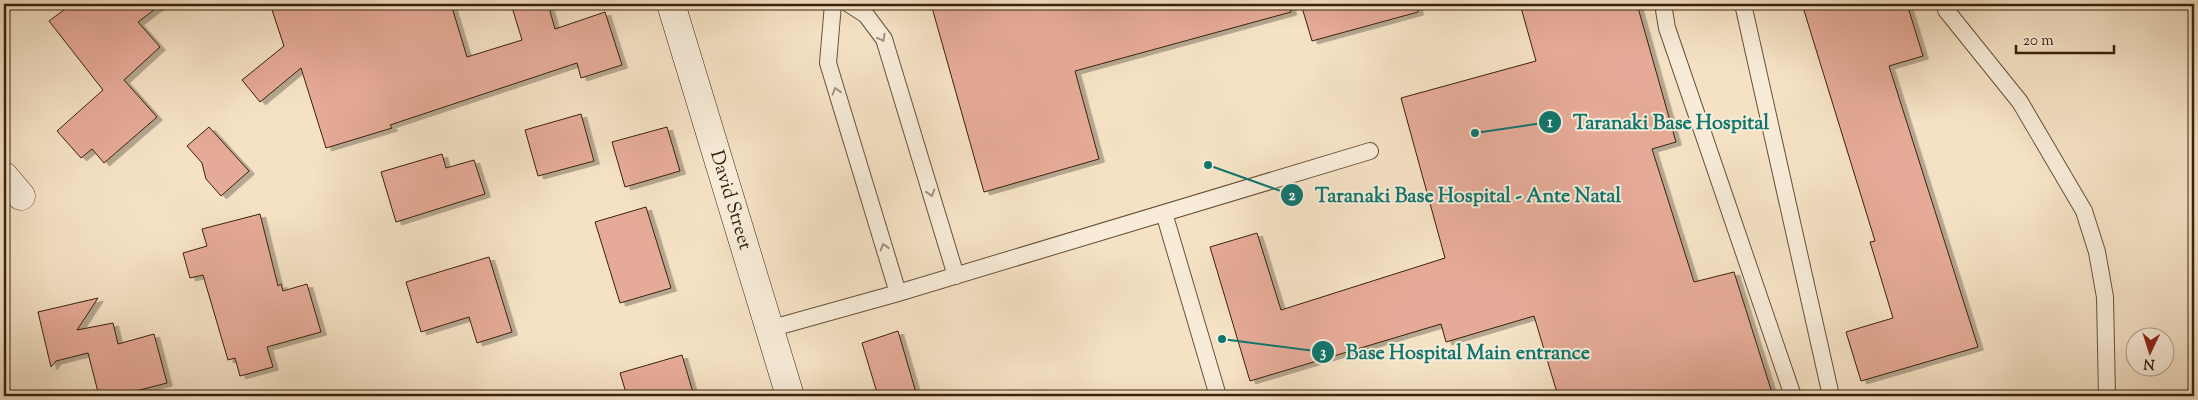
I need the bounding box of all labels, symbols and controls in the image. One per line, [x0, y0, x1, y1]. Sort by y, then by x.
scale bar [2016, 22, 2113, 54]
text: 20 m [2023, 31, 2054, 52]
one-way arrow [876, 33, 886, 42]
one-way arrow [832, 88, 842, 96]
callout: Taranaki Base Hospital [1538, 104, 1779, 139]
text: Taranaki Base Hospital [1573, 110, 1769, 139]
text: 1 [1547, 113, 1553, 134]
street label: David Street [703, 147, 759, 254]
callout: Taranaki Base Hospital - Ante Natal [1280, 177, 1631, 212]
text: Taranaki Base Hospital - Ante Natal [1315, 183, 1621, 212]
text: 2 [1288, 186, 1296, 207]
one-way arrow [925, 188, 935, 197]
one-way arrow [879, 243, 889, 251]
north arrow [2126, 328, 2176, 378]
callout: Base Hospital Main entrance [1311, 334, 1600, 369]
text: Base Hospital Main entrance [1346, 340, 1590, 369]
text: 3 [1320, 343, 1326, 364]
text: N [2143, 353, 2156, 373]

